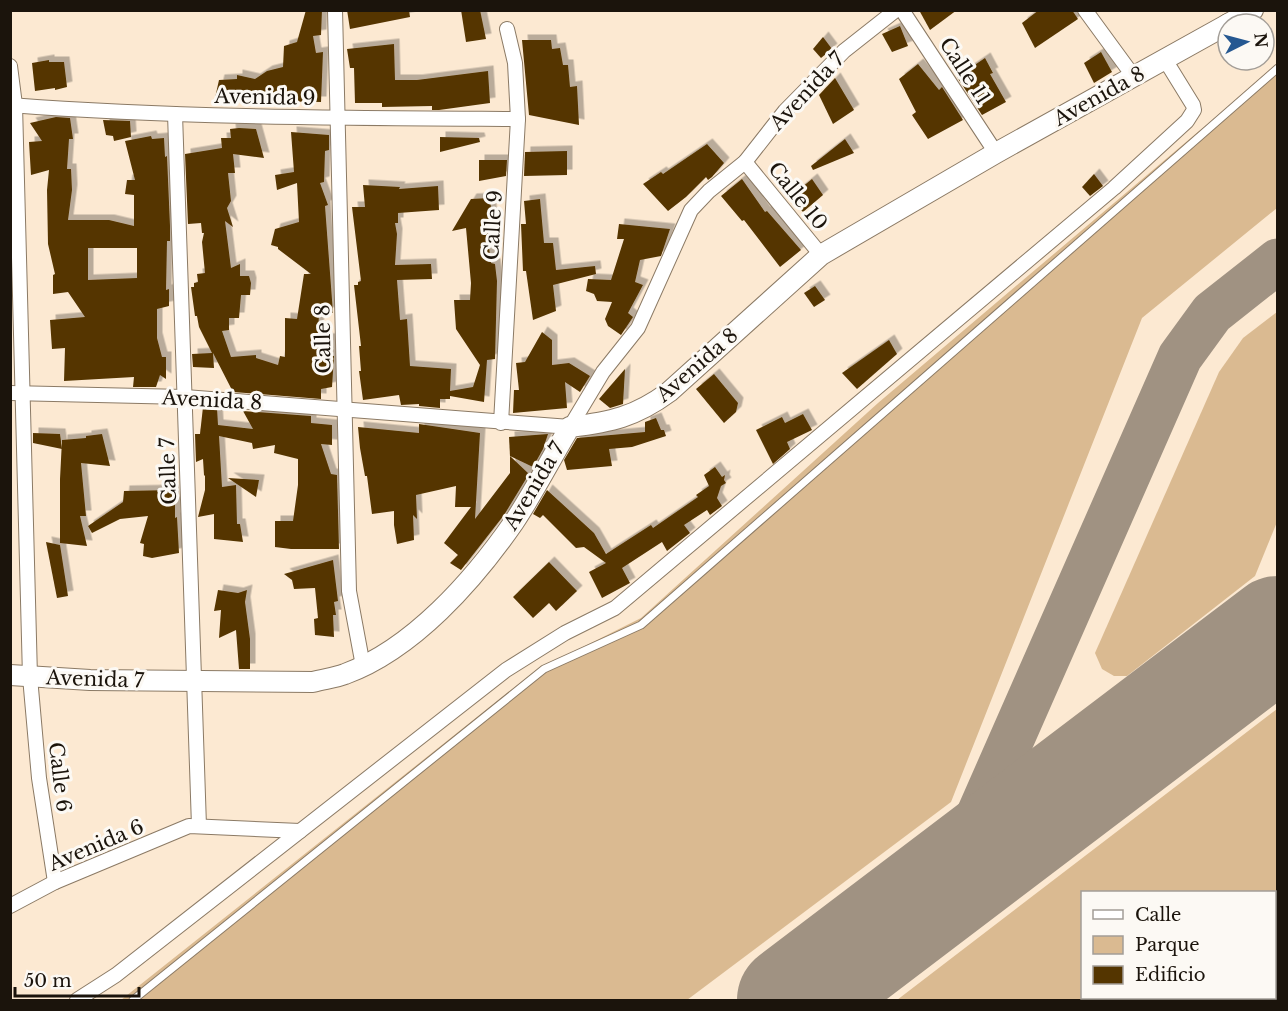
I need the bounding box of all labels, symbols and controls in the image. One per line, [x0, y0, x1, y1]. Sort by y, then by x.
north arrow [1216, 12, 1276, 72]
text: N [1250, 32, 1272, 49]
street label: Calle 11 [934, 33, 996, 109]
street label: Avenida 7 [764, 46, 850, 136]
street label: Avenida 8 [1048, 61, 1149, 131]
street label: Avenida 9 [213, 84, 316, 110]
street label: Calle 10 [763, 157, 833, 235]
street label: Calle 9 [479, 189, 507, 261]
street label: Calle 8 [310, 304, 336, 374]
street label: Avenida 8 [651, 323, 743, 408]
street label: Avenida 8 [160, 385, 263, 415]
street label: Calle 7 [155, 436, 181, 505]
street label: Avenida 7 [498, 437, 570, 535]
street label: Avenida 7 [44, 665, 145, 693]
street label: Calle 6 [44, 741, 76, 813]
street label: Avenida 6 [44, 814, 147, 876]
legend [1081, 891, 1276, 999]
text: Calle [1135, 904, 1181, 926]
text: Parque [1135, 934, 1200, 956]
scale bar [15, 960, 140, 998]
text: Edificio [1135, 964, 1206, 986]
text: 50 m [24, 970, 72, 992]

